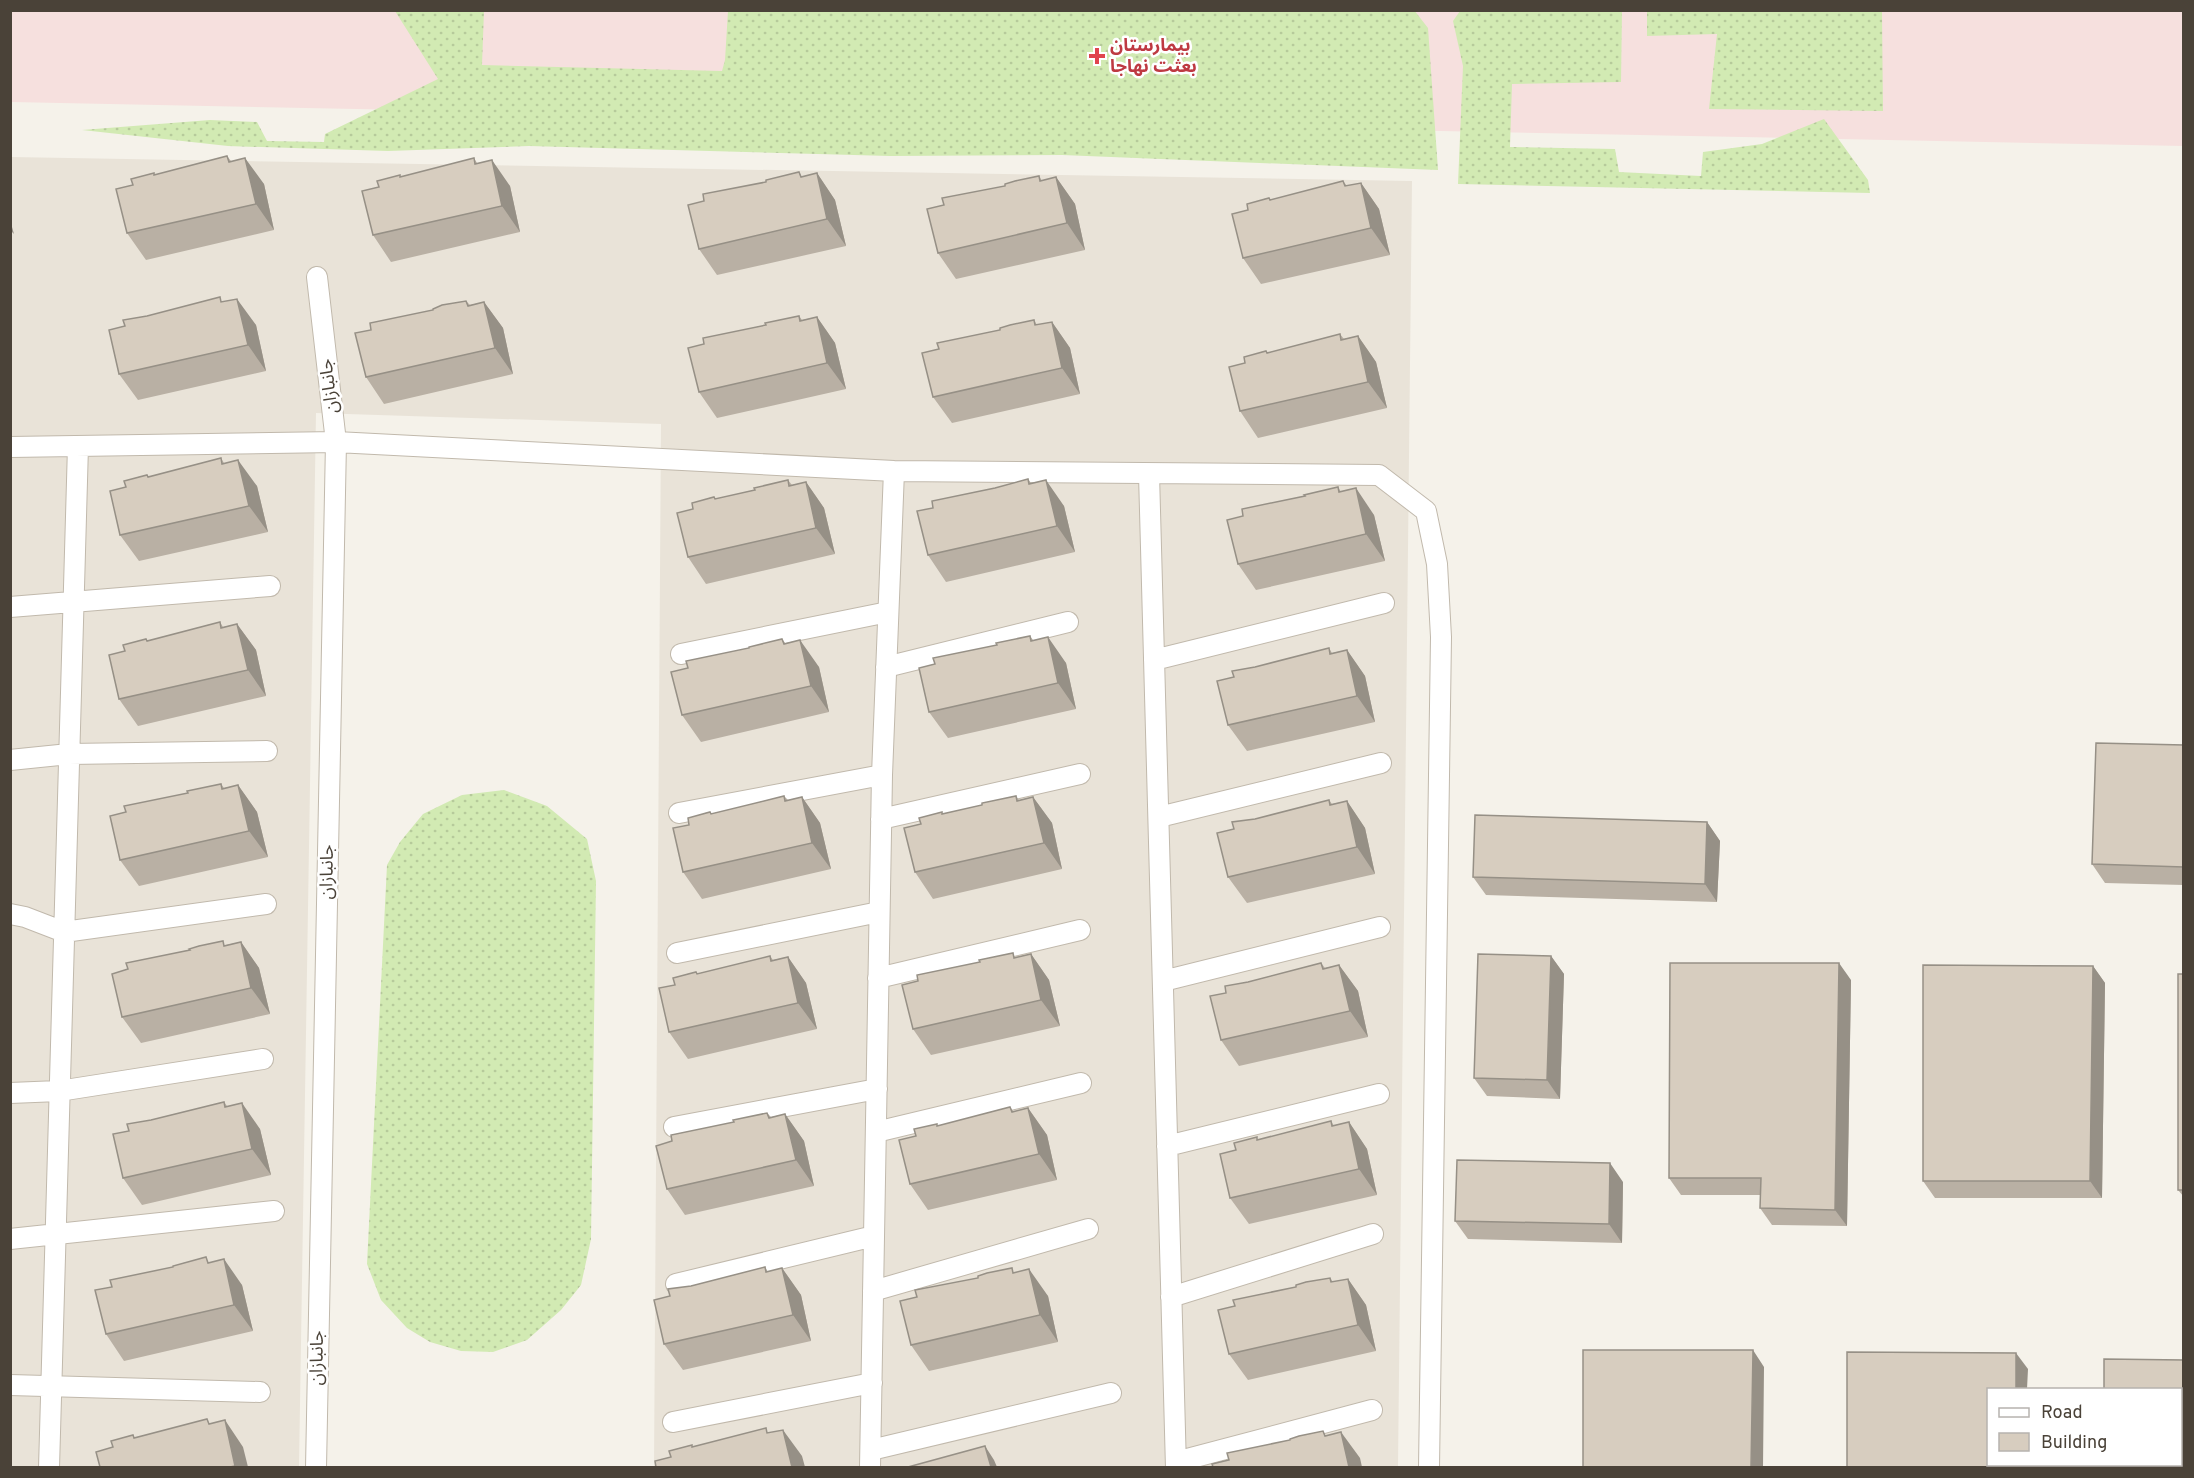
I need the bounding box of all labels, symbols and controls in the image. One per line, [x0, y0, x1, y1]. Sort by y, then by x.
place label: بیمارستان بعثت نهاجا [1110, 35, 1197, 79]
marker: بیمارستان بعثت نهاجا [1088, 47, 1106, 65]
street label: جانبازان [315, 357, 345, 415]
street label: جانبازان [316, 844, 340, 900]
street label: جانبازان [306, 1330, 330, 1386]
legend [1987, 1388, 2182, 1466]
text: Road [2041, 1402, 2083, 1425]
text: Building [2041, 1432, 2107, 1455]

